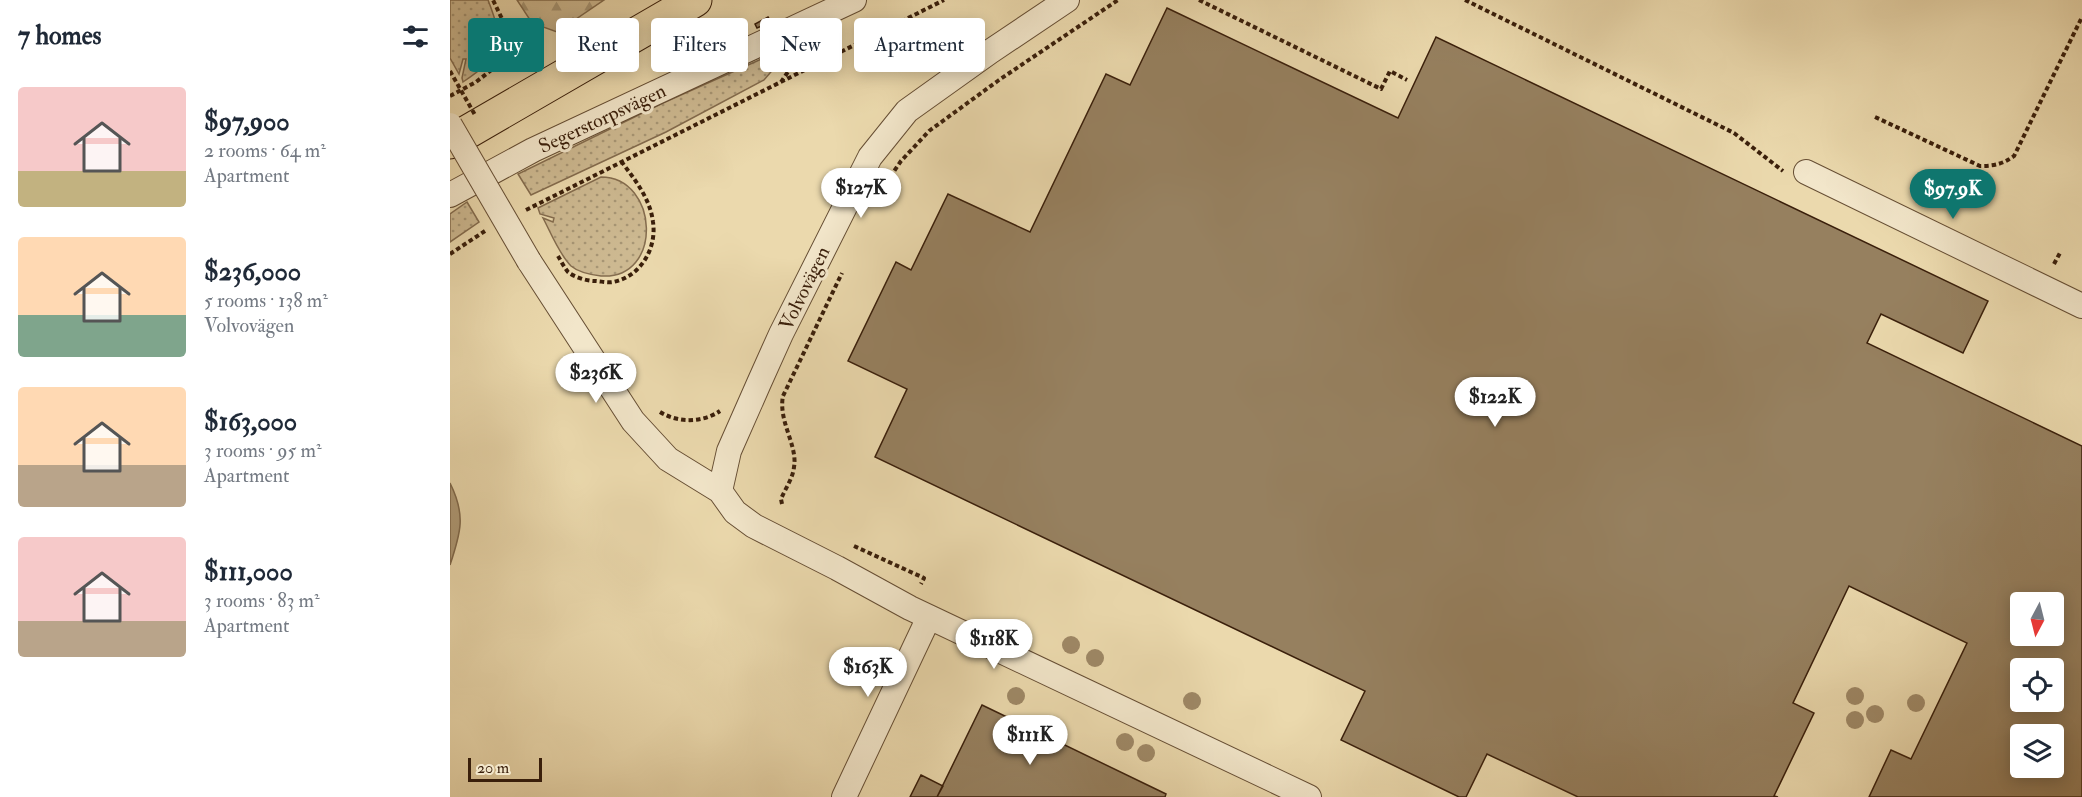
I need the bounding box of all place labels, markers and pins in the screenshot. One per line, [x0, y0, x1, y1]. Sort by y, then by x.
pin: $127K [819, 168, 903, 219]
pin: $97.9K [1904, 169, 2002, 220]
pin: $236K [554, 353, 638, 404]
pin: $122K [1453, 377, 1537, 428]
pin: $118K [952, 619, 1036, 670]
pin: $163K [826, 647, 910, 698]
pin: $111K [988, 715, 1072, 766]

